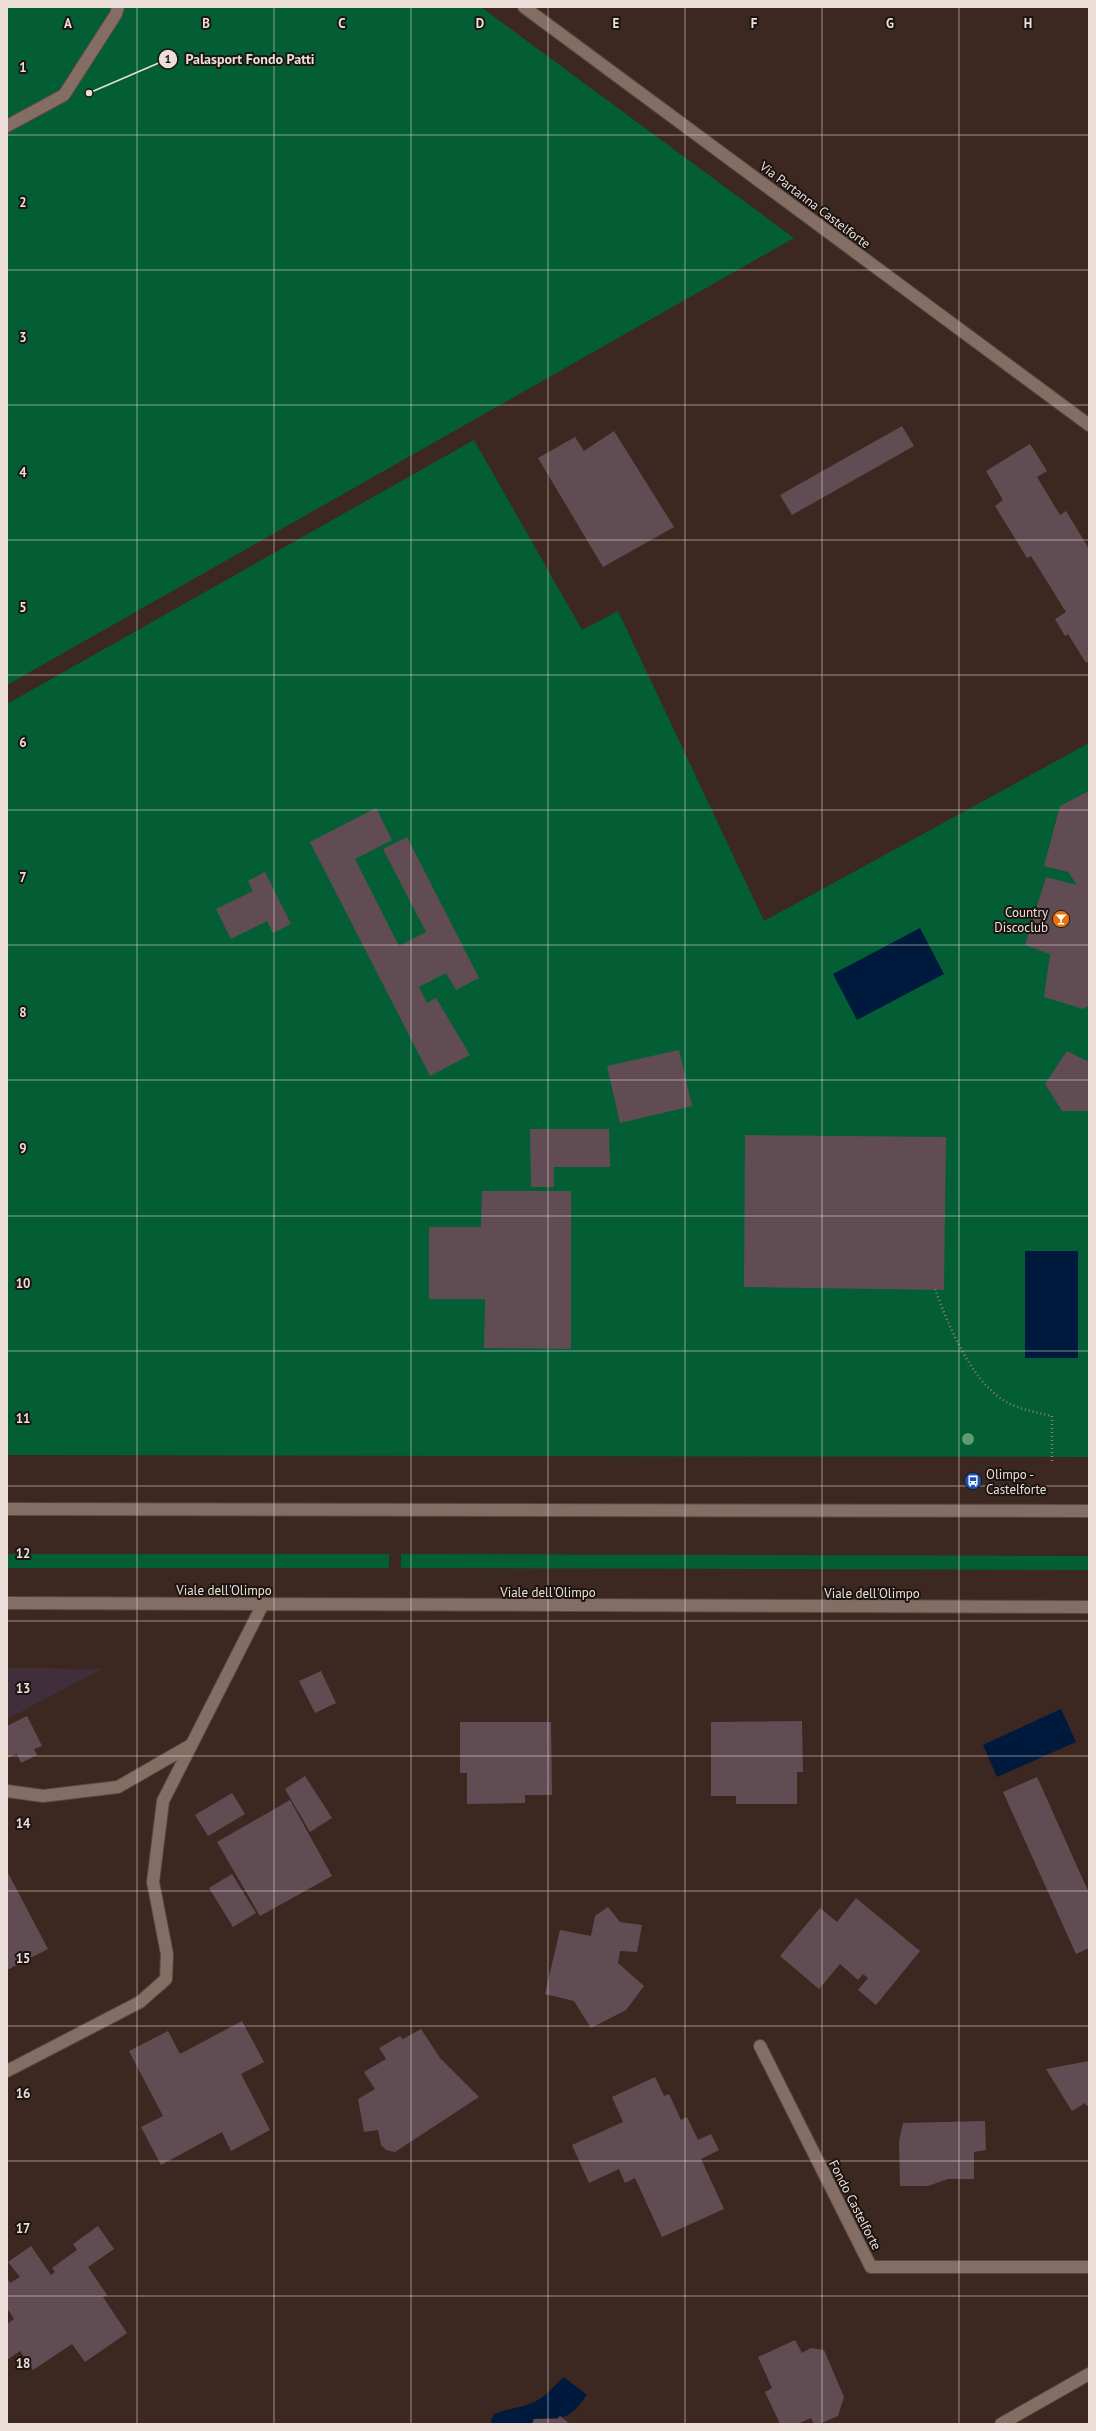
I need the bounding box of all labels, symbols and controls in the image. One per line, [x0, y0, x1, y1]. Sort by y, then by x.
text: A [64, 15, 72, 32]
text: B [202, 15, 210, 32]
text: C [338, 15, 346, 32]
text: D [476, 15, 484, 32]
text: E [613, 15, 620, 32]
text: F [751, 15, 758, 32]
text: G [886, 15, 894, 32]
text: H [1024, 15, 1032, 32]
callout: Palasport Fondo Patti [158, 46, 323, 72]
text: Palasport Fondo Patti [185, 50, 315, 68]
text: 1 [165, 51, 171, 66]
text: 1 [19, 59, 27, 76]
street label: Via Partanna Castelforte [755, 157, 874, 252]
text: 2 [19, 194, 27, 211]
text: 3 [19, 329, 27, 346]
text: 4 [19, 464, 27, 481]
text: 5 [19, 599, 27, 616]
text: 6 [19, 734, 27, 751]
text: 7 [19, 869, 27, 886]
place label: Country Discoclub [994, 904, 1048, 936]
bar icon: Country Discoclub [1051, 909, 1071, 929]
text: 8 [19, 1004, 27, 1021]
text: 9 [19, 1140, 27, 1157]
text: 10 [16, 1275, 30, 1292]
text: 11 [16, 1410, 30, 1427]
place label: Olimpo - Castelforte [986, 1466, 1046, 1498]
bus stop icon: Olimpo - Castelforte [963, 1471, 983, 1491]
text: 12 [16, 1545, 30, 1562]
street label: Viale dell'Olimpo [175, 1582, 272, 1599]
street label: Viale dell'Olimpo [499, 1584, 596, 1601]
street label: Viale dell'Olimpo [823, 1585, 920, 1602]
text: 13 [16, 1680, 30, 1697]
text: 14 [16, 1815, 31, 1832]
text: 15 [16, 1950, 30, 1967]
text: 16 [16, 2085, 30, 2102]
street label: Fondo Castelforte [825, 2157, 885, 2253]
text: 17 [16, 2220, 30, 2237]
text: 18 [16, 2355, 30, 2372]

